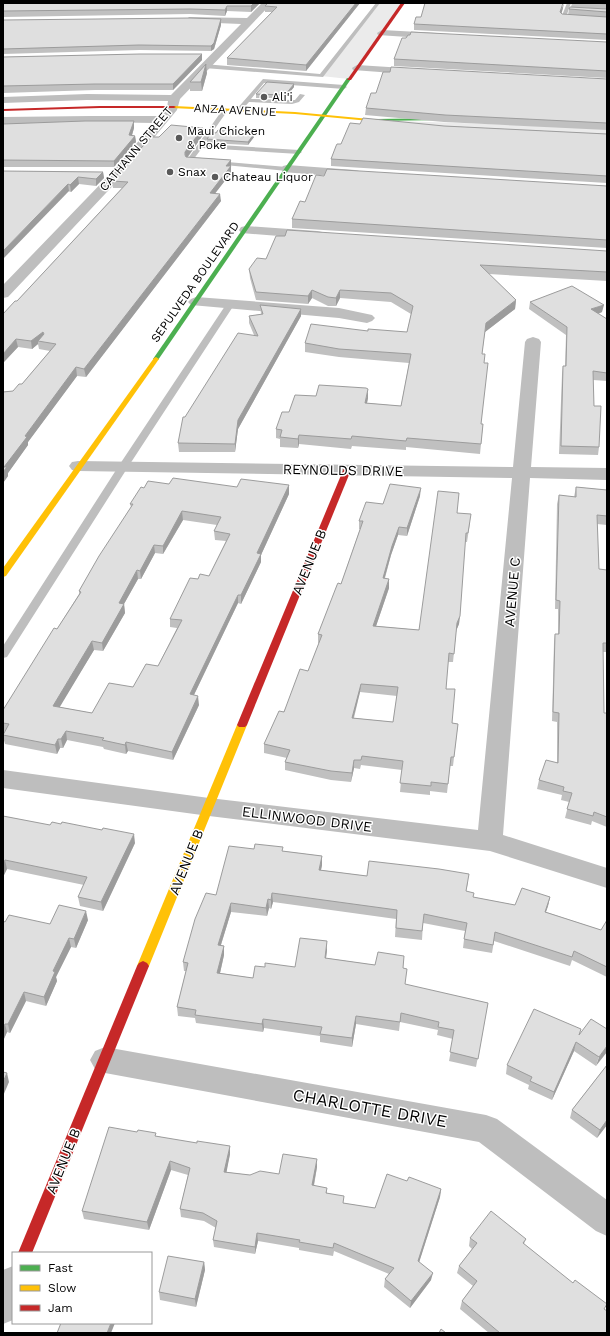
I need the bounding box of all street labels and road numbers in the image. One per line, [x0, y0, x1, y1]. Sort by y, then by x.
street label: ANZA AVENUE [193, 101, 277, 119]
street label: CATHANN STREET [97, 104, 175, 194]
street label: SEPULVEDA BOULEVARD [148, 219, 242, 345]
street label: REYNOLDS DRIVE [283, 461, 403, 479]
street label: AVENUE B [289, 527, 329, 597]
street label: AVENUE C [501, 556, 523, 628]
street label: ELLINWOOD DRIVE [241, 803, 373, 835]
street label: AVENUE B [166, 827, 206, 897]
street label: CHARLOTTE DRIVE [291, 1085, 449, 1131]
street label: AVENUE B [43, 1126, 83, 1196]

